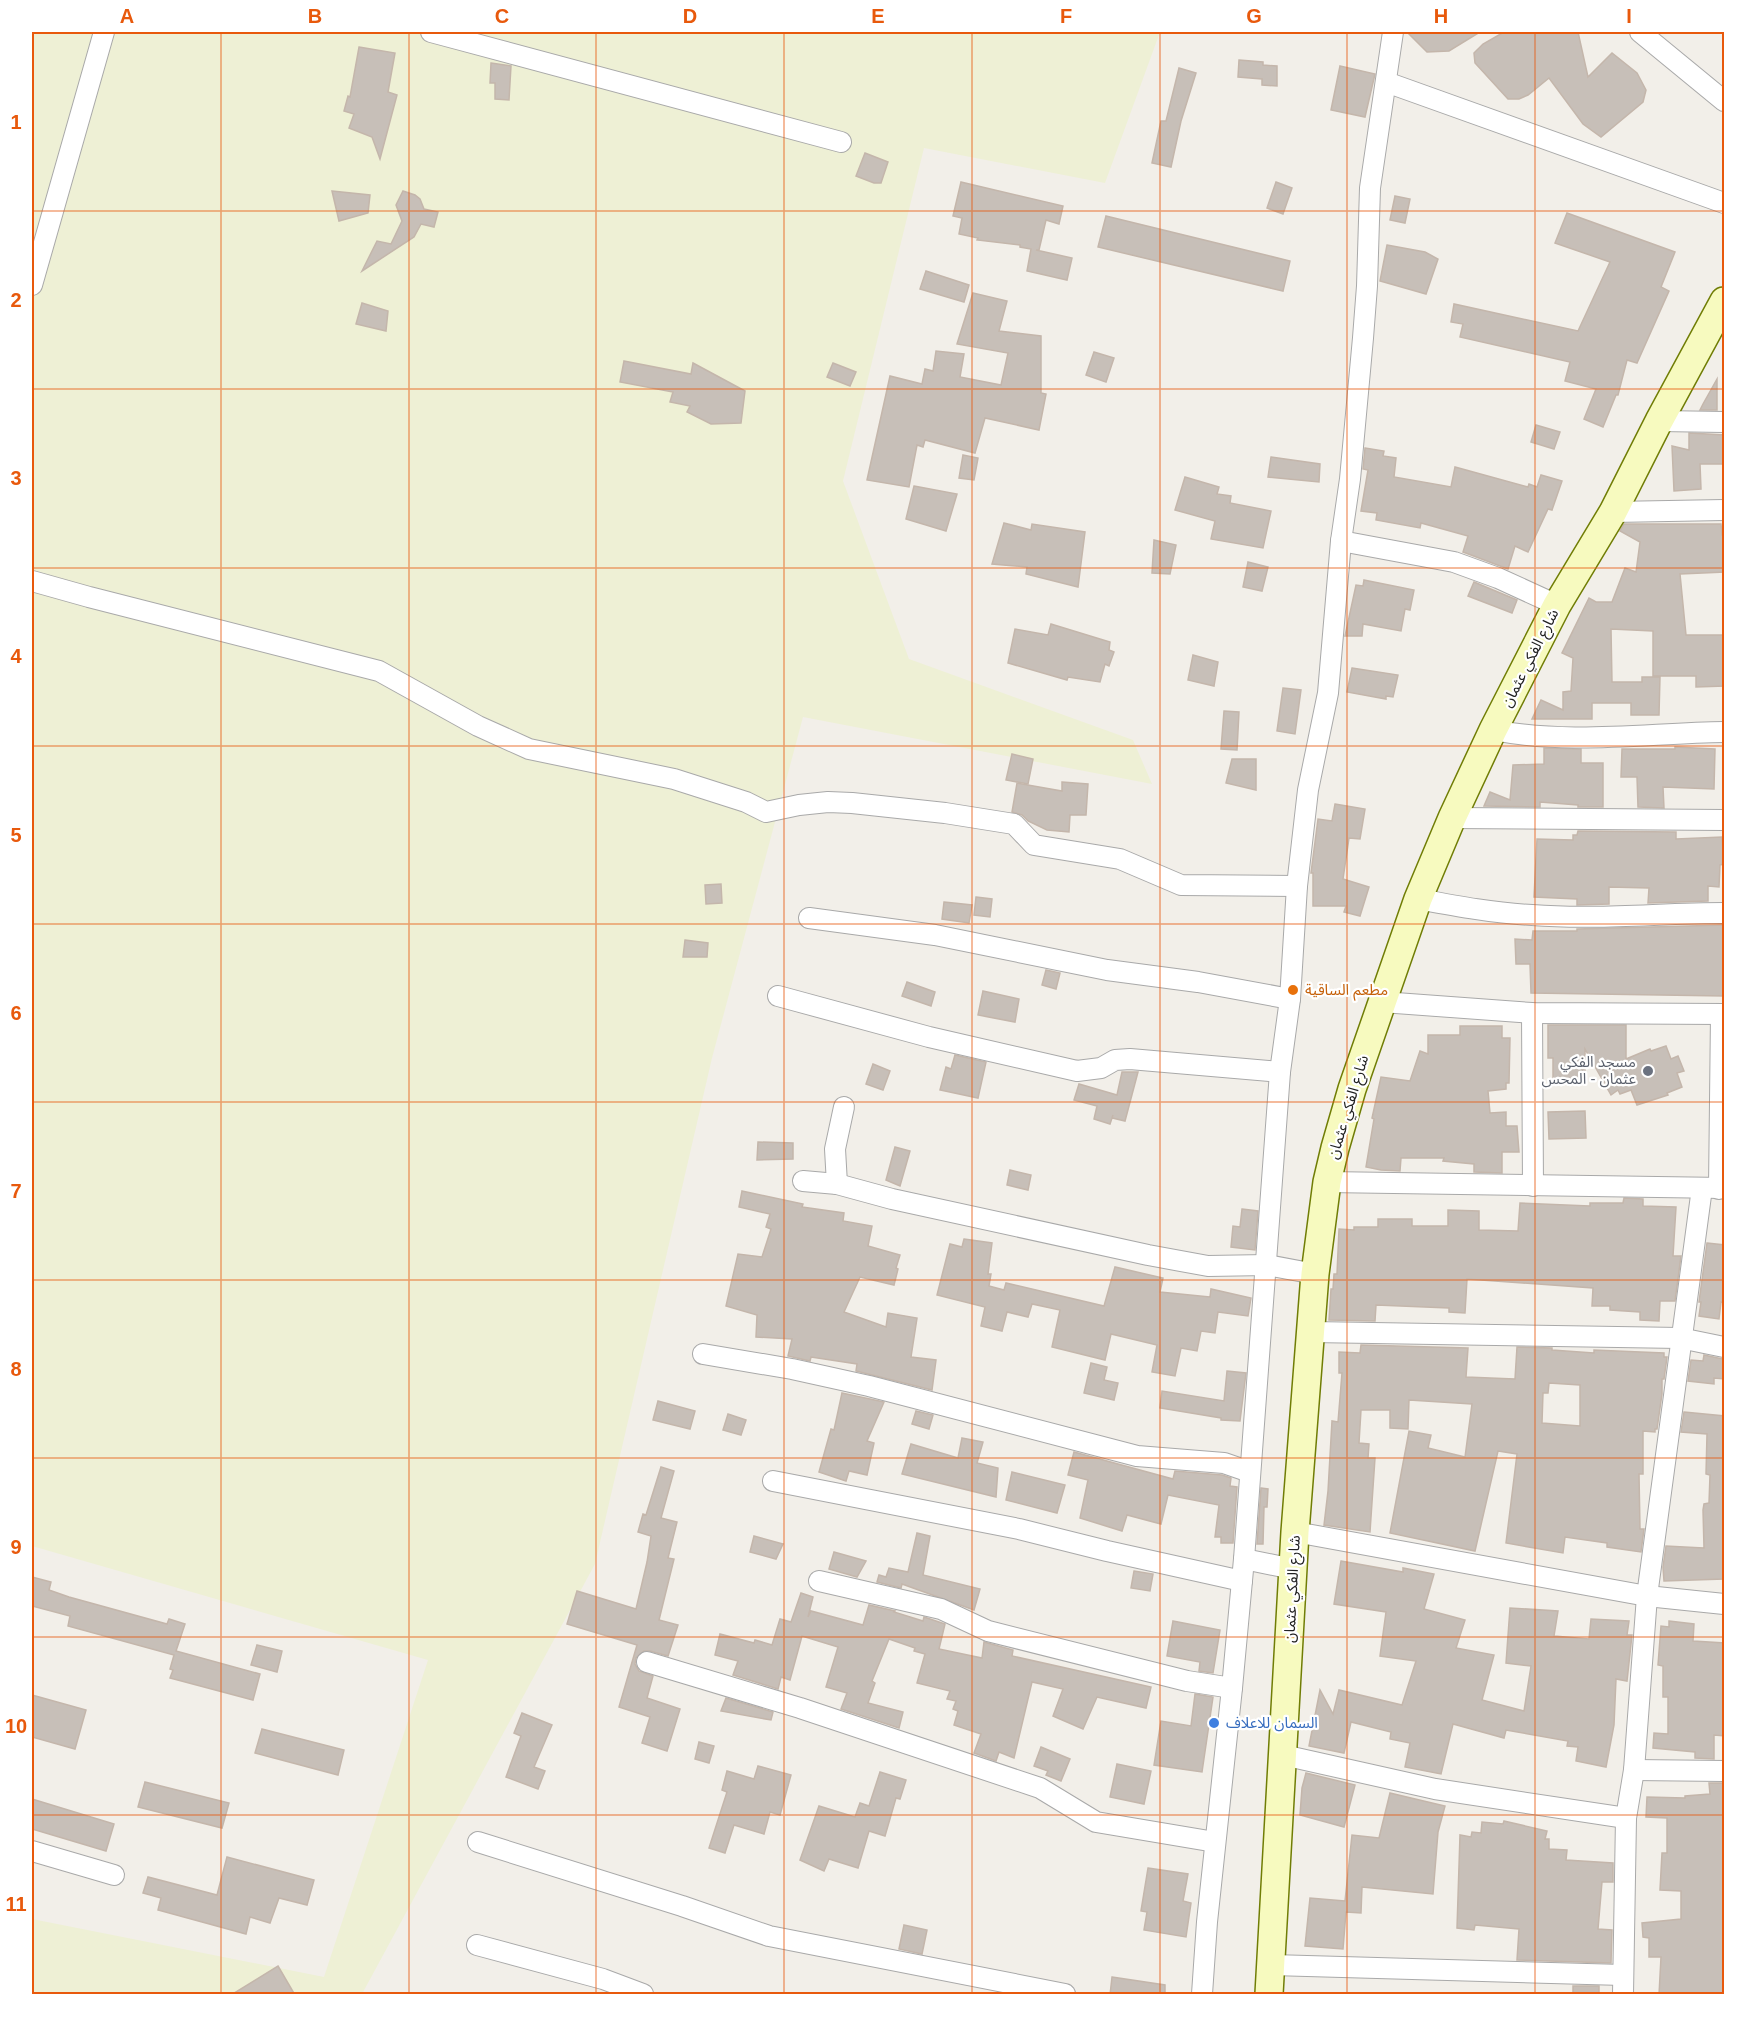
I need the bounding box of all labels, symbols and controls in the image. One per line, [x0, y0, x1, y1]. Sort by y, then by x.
text: A [120, 5, 134, 27]
text: B [308, 5, 322, 27]
text: C [495, 5, 509, 27]
text: D [683, 5, 697, 27]
text: E [871, 5, 885, 27]
text: F [1060, 5, 1072, 27]
text: G [1246, 5, 1262, 27]
text: H [1434, 5, 1448, 27]
text: I [1626, 5, 1632, 27]
text: 1 [10, 111, 22, 133]
text: 2 [10, 289, 22, 311]
text: 3 [10, 467, 22, 489]
street label: شارع الفكي عثمان [1498, 606, 1565, 711]
text: 4 [10, 645, 22, 667]
text: 5 [10, 824, 22, 846]
place label: مطعم الساقية [1305, 981, 1388, 1001]
marker: مطعم الساقية [1286, 983, 1300, 997]
text: 6 [10, 1002, 22, 1024]
street label: شارع الفكي عثمان [1324, 1053, 1375, 1162]
place label: مسجد الفكي عثمان - المحس [1541, 1053, 1636, 1088]
marker: مسجد الفكي عثمان - المحس [1641, 1064, 1655, 1078]
text: 7 [10, 1180, 22, 1202]
text: 8 [10, 1358, 22, 1380]
street label: شارع الفكي عثمان [1280, 1535, 1307, 1643]
text: 9 [10, 1536, 22, 1558]
place label: السمان للاعلاف [1226, 1714, 1318, 1732]
text: 10 [5, 1715, 27, 1737]
marker: السمان للاعلاف [1207, 1716, 1221, 1730]
text: 11 [5, 1893, 27, 1915]

